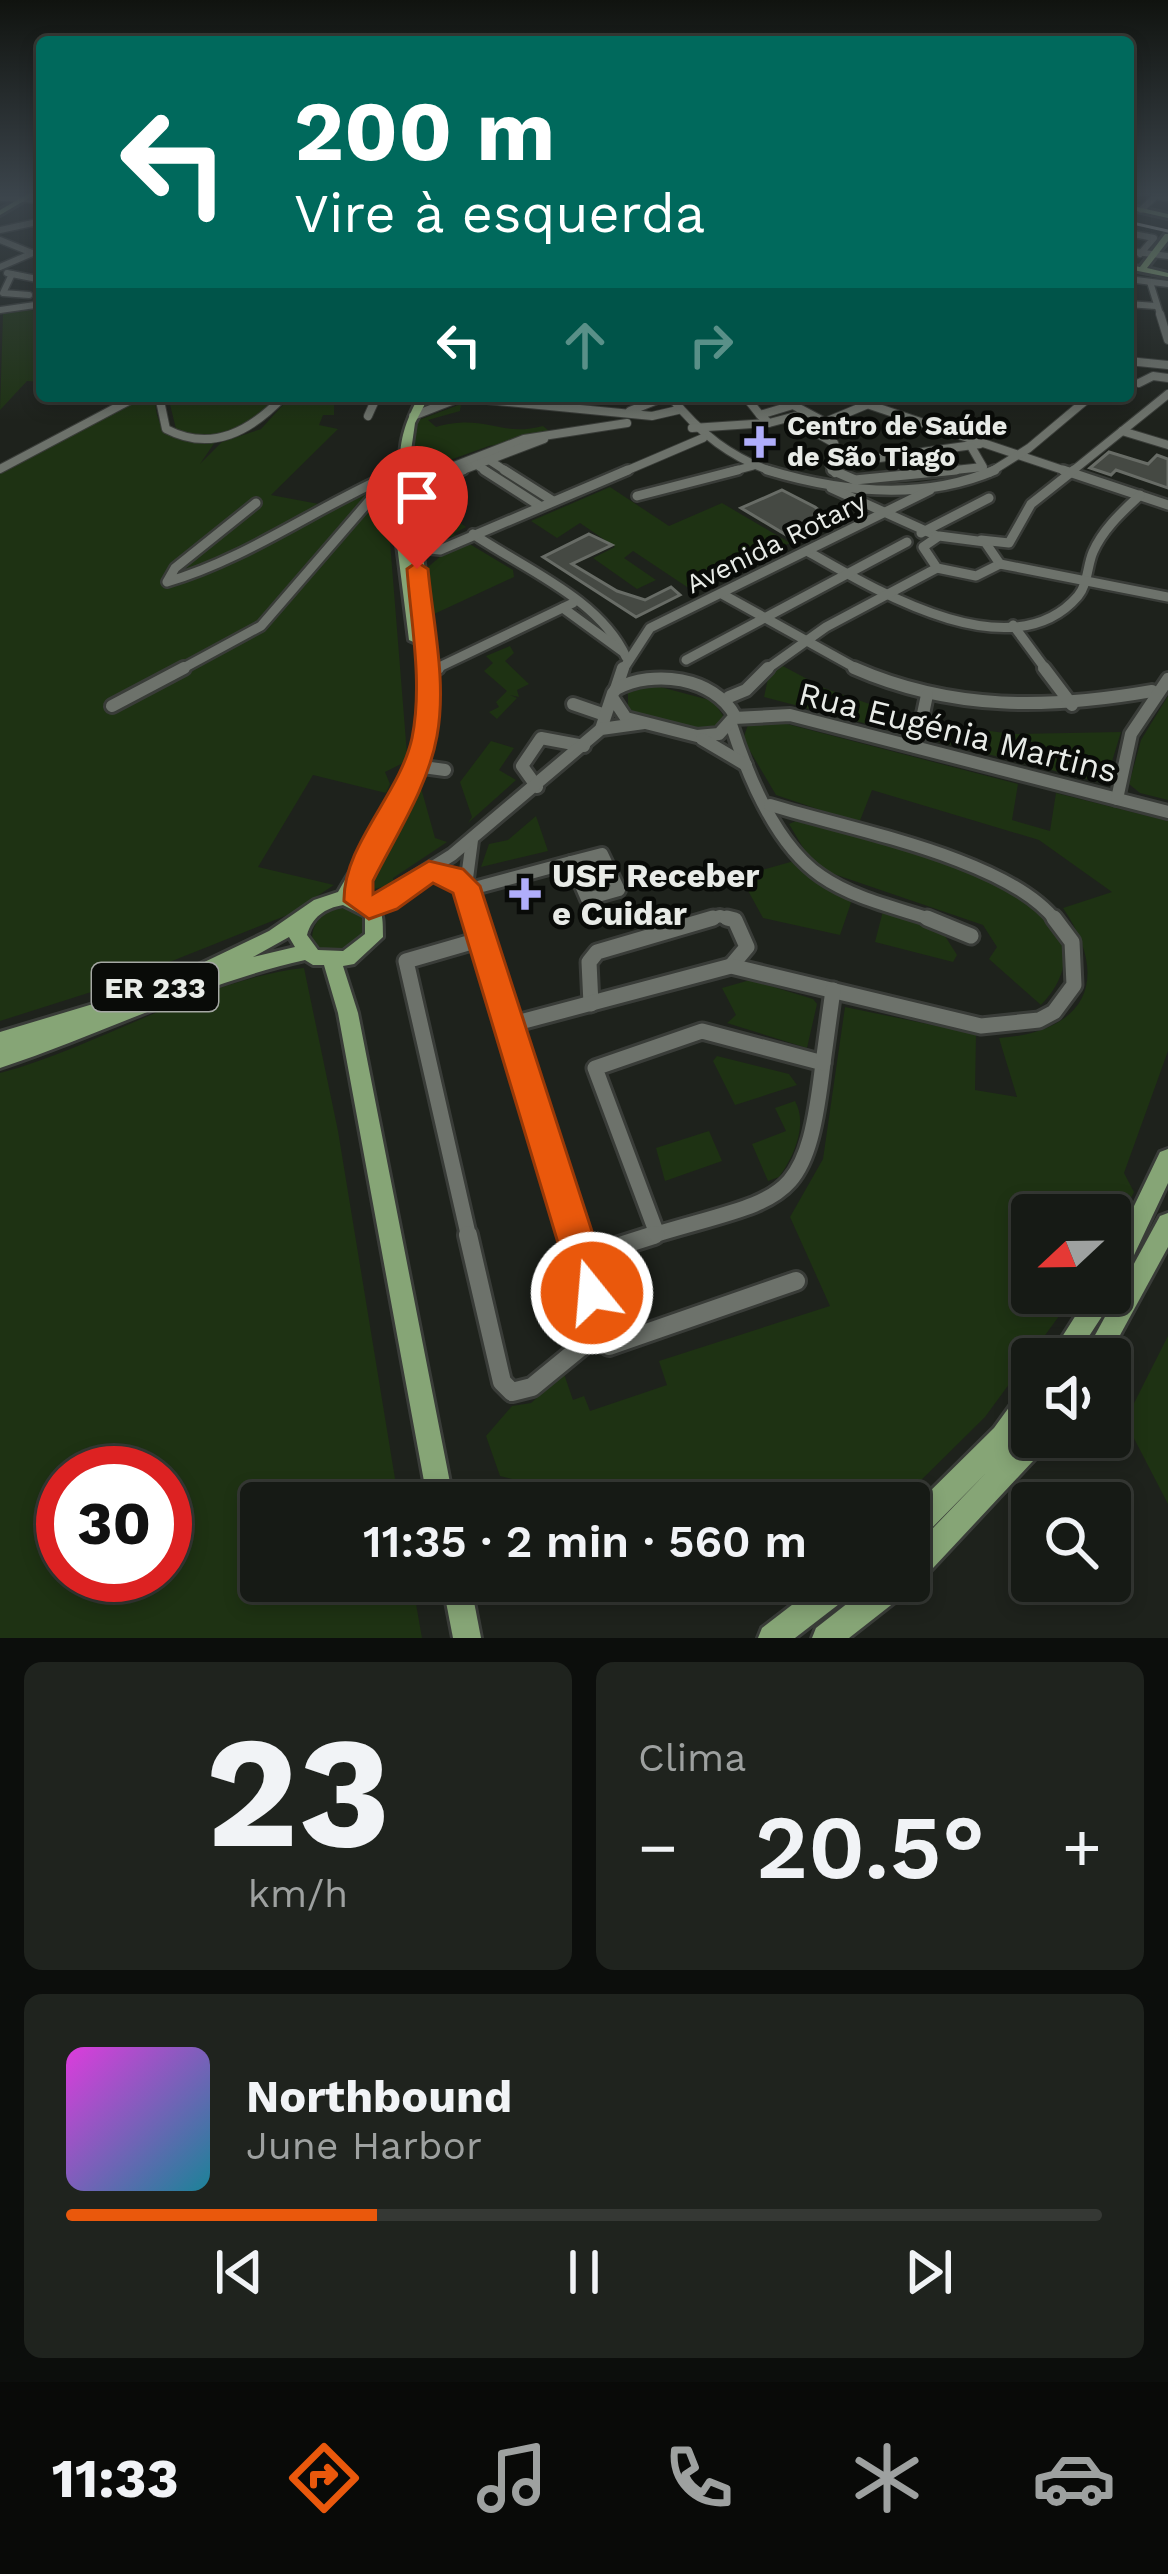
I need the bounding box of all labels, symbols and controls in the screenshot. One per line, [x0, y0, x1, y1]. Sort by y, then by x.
text: 200 m [294, 82, 555, 180]
icon: left [96, 84, 252, 240]
text: Vire à esquerda [294, 182, 705, 245]
icon: left [426, 312, 492, 378]
icon: ahead [552, 312, 618, 378]
icon: right [678, 312, 744, 378]
place label: Centro de Saúde de São Tiago [787, 410, 1007, 473]
marker: Centro de Saúde de São Tiago [744, 426, 776, 458]
pin [366, 446, 468, 569]
icon: arrive [384, 464, 450, 530]
street label: Avenida Rotary [681, 486, 871, 600]
street label: Rua Eugénia Martins [795, 674, 1121, 790]
place label: USF Receber e Cuidar [552, 856, 759, 933]
marker: USF Receber e Cuidar [509, 878, 541, 910]
road number: ER 233 [92, 963, 218, 1011]
north arrow [1011, 1194, 1131, 1314]
map controls [1011, 1194, 1131, 1602]
position arrow [529, 1230, 655, 1356]
button: sound [1011, 1338, 1131, 1458]
speed limit sign: 30 [36, 1446, 192, 1602]
button: search [1011, 1482, 1131, 1602]
text: 11:35 · 2 min · 560 m [363, 1515, 807, 1568]
text: 23 [205, 1701, 391, 1884]
text: Clima [638, 1735, 746, 1780]
text: 20.5° [755, 1794, 985, 1900]
text: − [638, 1809, 678, 1886]
text: + [1062, 1809, 1102, 1886]
text: km/h [248, 1871, 348, 1916]
text: Northbound [246, 2070, 512, 2123]
text: June Harbor [246, 2123, 482, 2168]
icon: previous [206, 2239, 272, 2305]
icon: pause [551, 2239, 617, 2305]
icon: next [896, 2239, 962, 2305]
icon: directions [282, 2436, 366, 2520]
icon: music [470, 2436, 554, 2520]
icon: phone [657, 2436, 741, 2520]
icon: climate [845, 2436, 929, 2520]
icon: car [1032, 2436, 1116, 2520]
text: 11:33 [52, 2447, 179, 2510]

